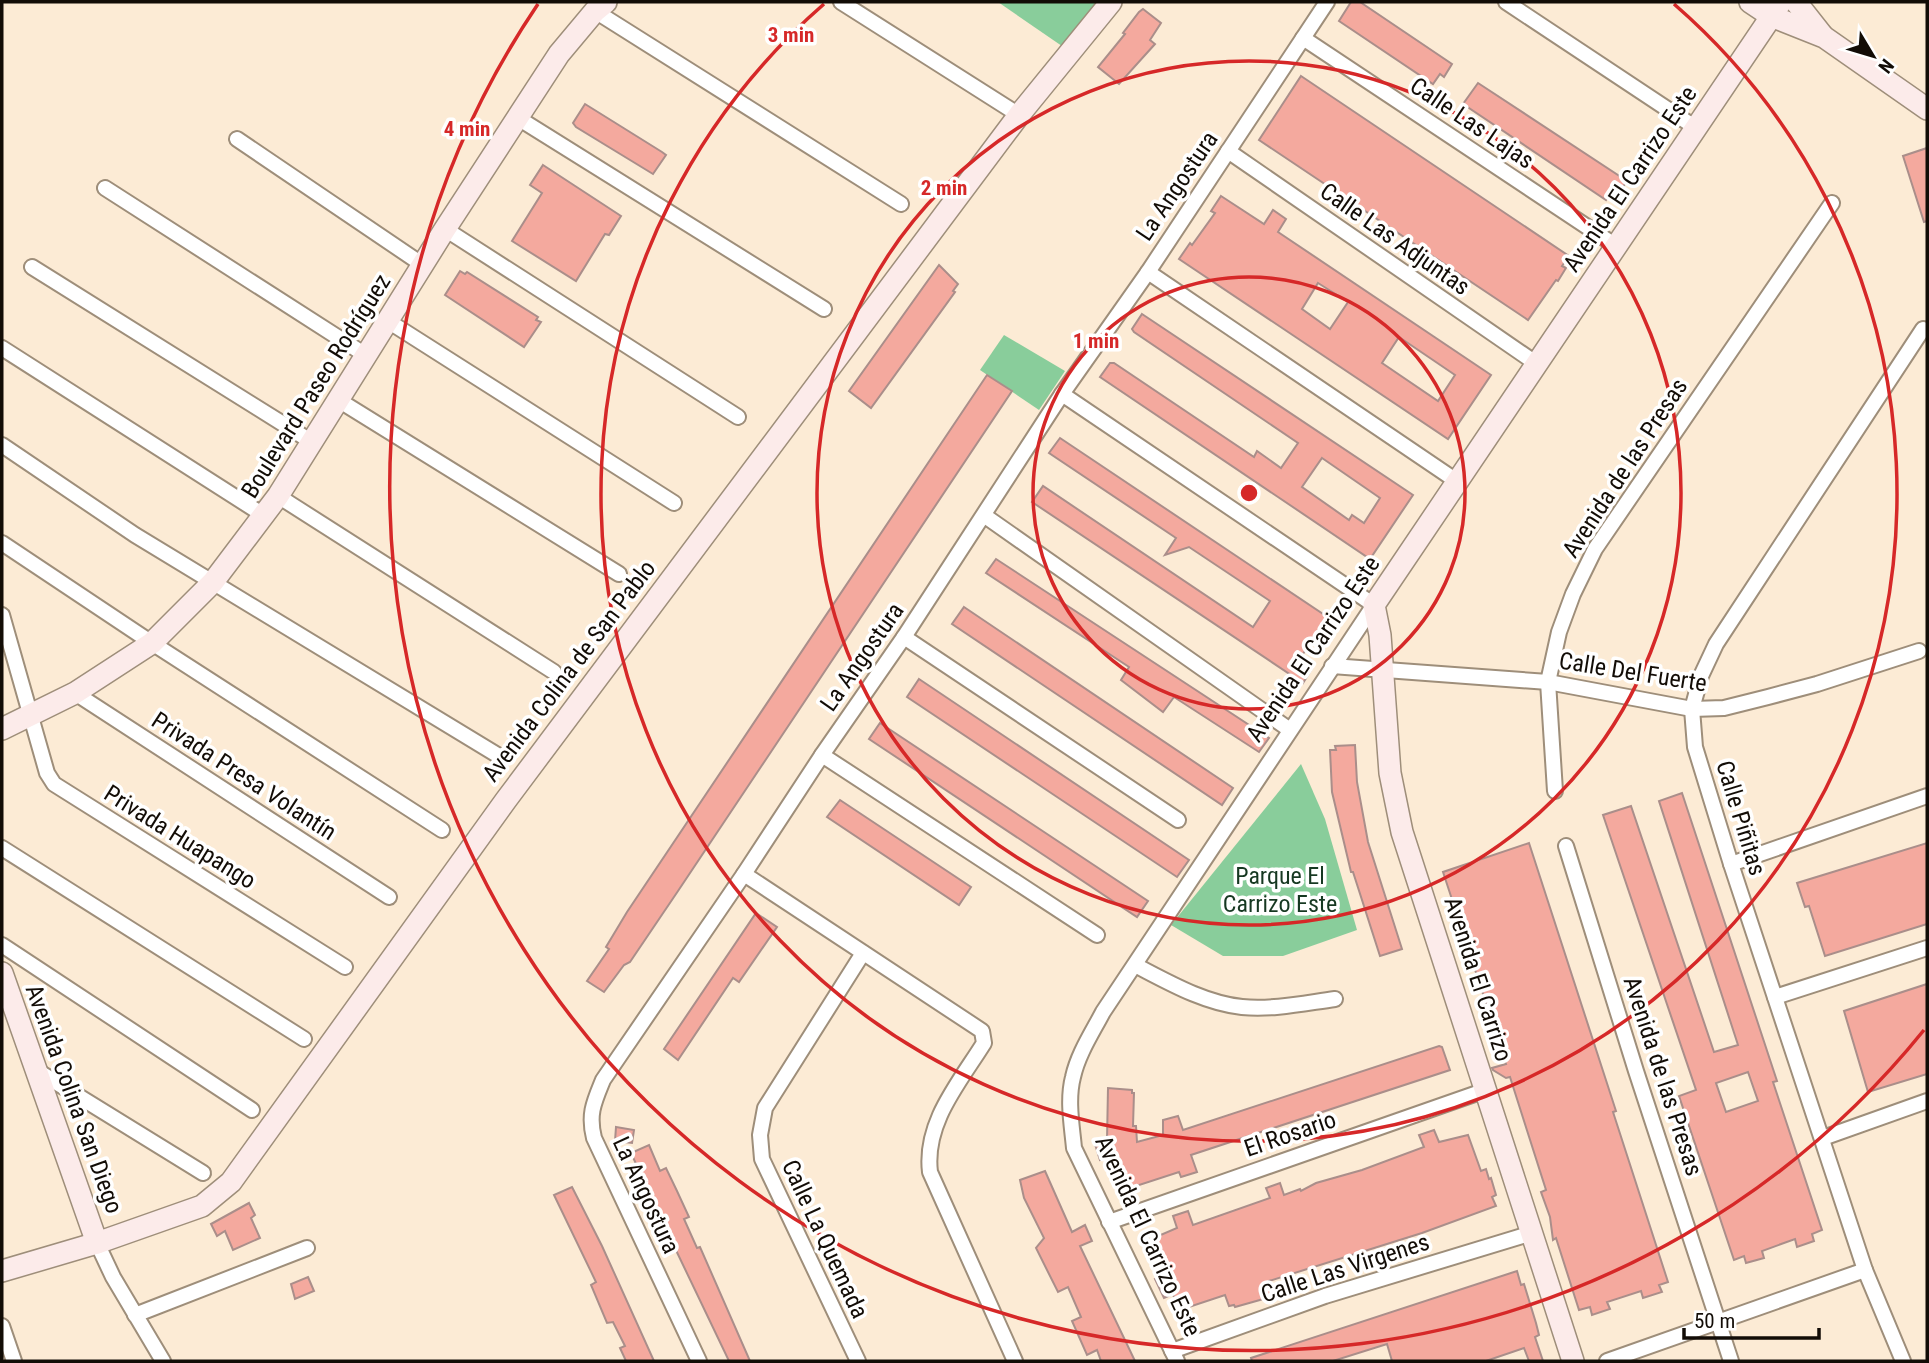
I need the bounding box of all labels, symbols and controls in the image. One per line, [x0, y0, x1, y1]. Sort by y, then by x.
north arrow [1838, 21, 1908, 91]
text: 3 min [768, 23, 814, 47]
text: N [1873, 54, 1899, 78]
street label: Calle Las Lajas [1405, 71, 1539, 175]
street label: Avenida El Carrizo Este [1557, 81, 1703, 277]
text: 4 min [444, 117, 490, 141]
street label: La Angostura [1130, 126, 1224, 246]
text: 2 min [921, 176, 967, 200]
street label: Calle Las Adjuntas [1315, 177, 1475, 301]
street label: Boulevard Paseo Rodríguez [236, 269, 396, 503]
text: 1 min [1073, 329, 1119, 353]
street label: Avenida de las Presas [1557, 373, 1693, 563]
centre of rings [1237, 481, 1261, 505]
street label: Avenida El Carrizo Este [1240, 551, 1386, 747]
street label: Avenida Colina de San Pablo [477, 555, 661, 787]
street label: La Angostura [814, 597, 910, 717]
street label: Calle Del Fuerte [1557, 646, 1709, 698]
street label: Privada Presa Volantín [147, 706, 341, 846]
street label: Calle Piñitas [1710, 757, 1772, 879]
street label: Privada Huapango [99, 779, 261, 895]
park label: Parque El Carrizo Este [1223, 862, 1337, 918]
street label: Avenida El Carrizo [1438, 893, 1518, 1065]
street label: Avenida de las Presas [1618, 973, 1708, 1179]
street label: Avenida Colina San Diego [20, 981, 128, 1217]
street label: El Rosario [1241, 1105, 1339, 1163]
street label: Avenida El Carrizo Este [1089, 1131, 1207, 1341]
street label: La Angostura [607, 1132, 685, 1258]
street label: Calle La Quemada [776, 1155, 874, 1323]
street label: Calle Las Virgenes [1257, 1228, 1433, 1308]
scale bar [1684, 1296, 1819, 1340]
text: 50 m [1694, 1309, 1735, 1333]

